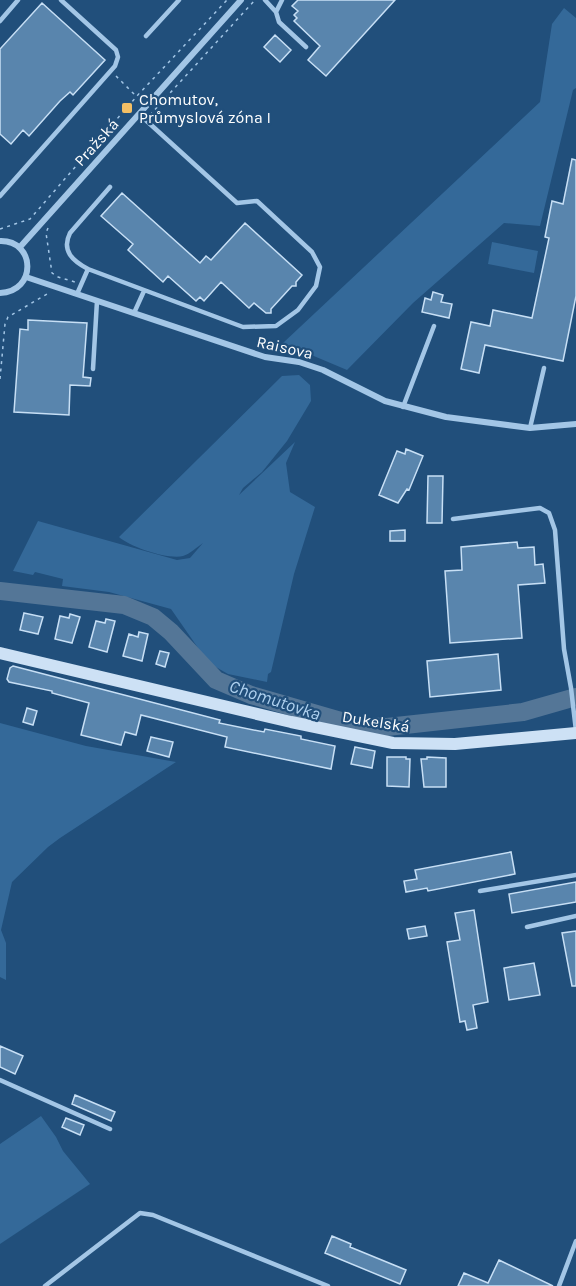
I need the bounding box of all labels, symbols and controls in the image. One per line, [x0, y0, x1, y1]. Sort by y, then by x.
place label: Chomutov, Průmyslová zóna I [139, 90, 271, 127]
marker: Chomutov, Průmyslová zóna I [120, 101, 134, 115]
street label: Pražská [70, 115, 123, 170]
street label: Raisova [255, 332, 315, 363]
water label: Chomutovka [227, 675, 323, 725]
street label: Dukelská [341, 707, 411, 736]

